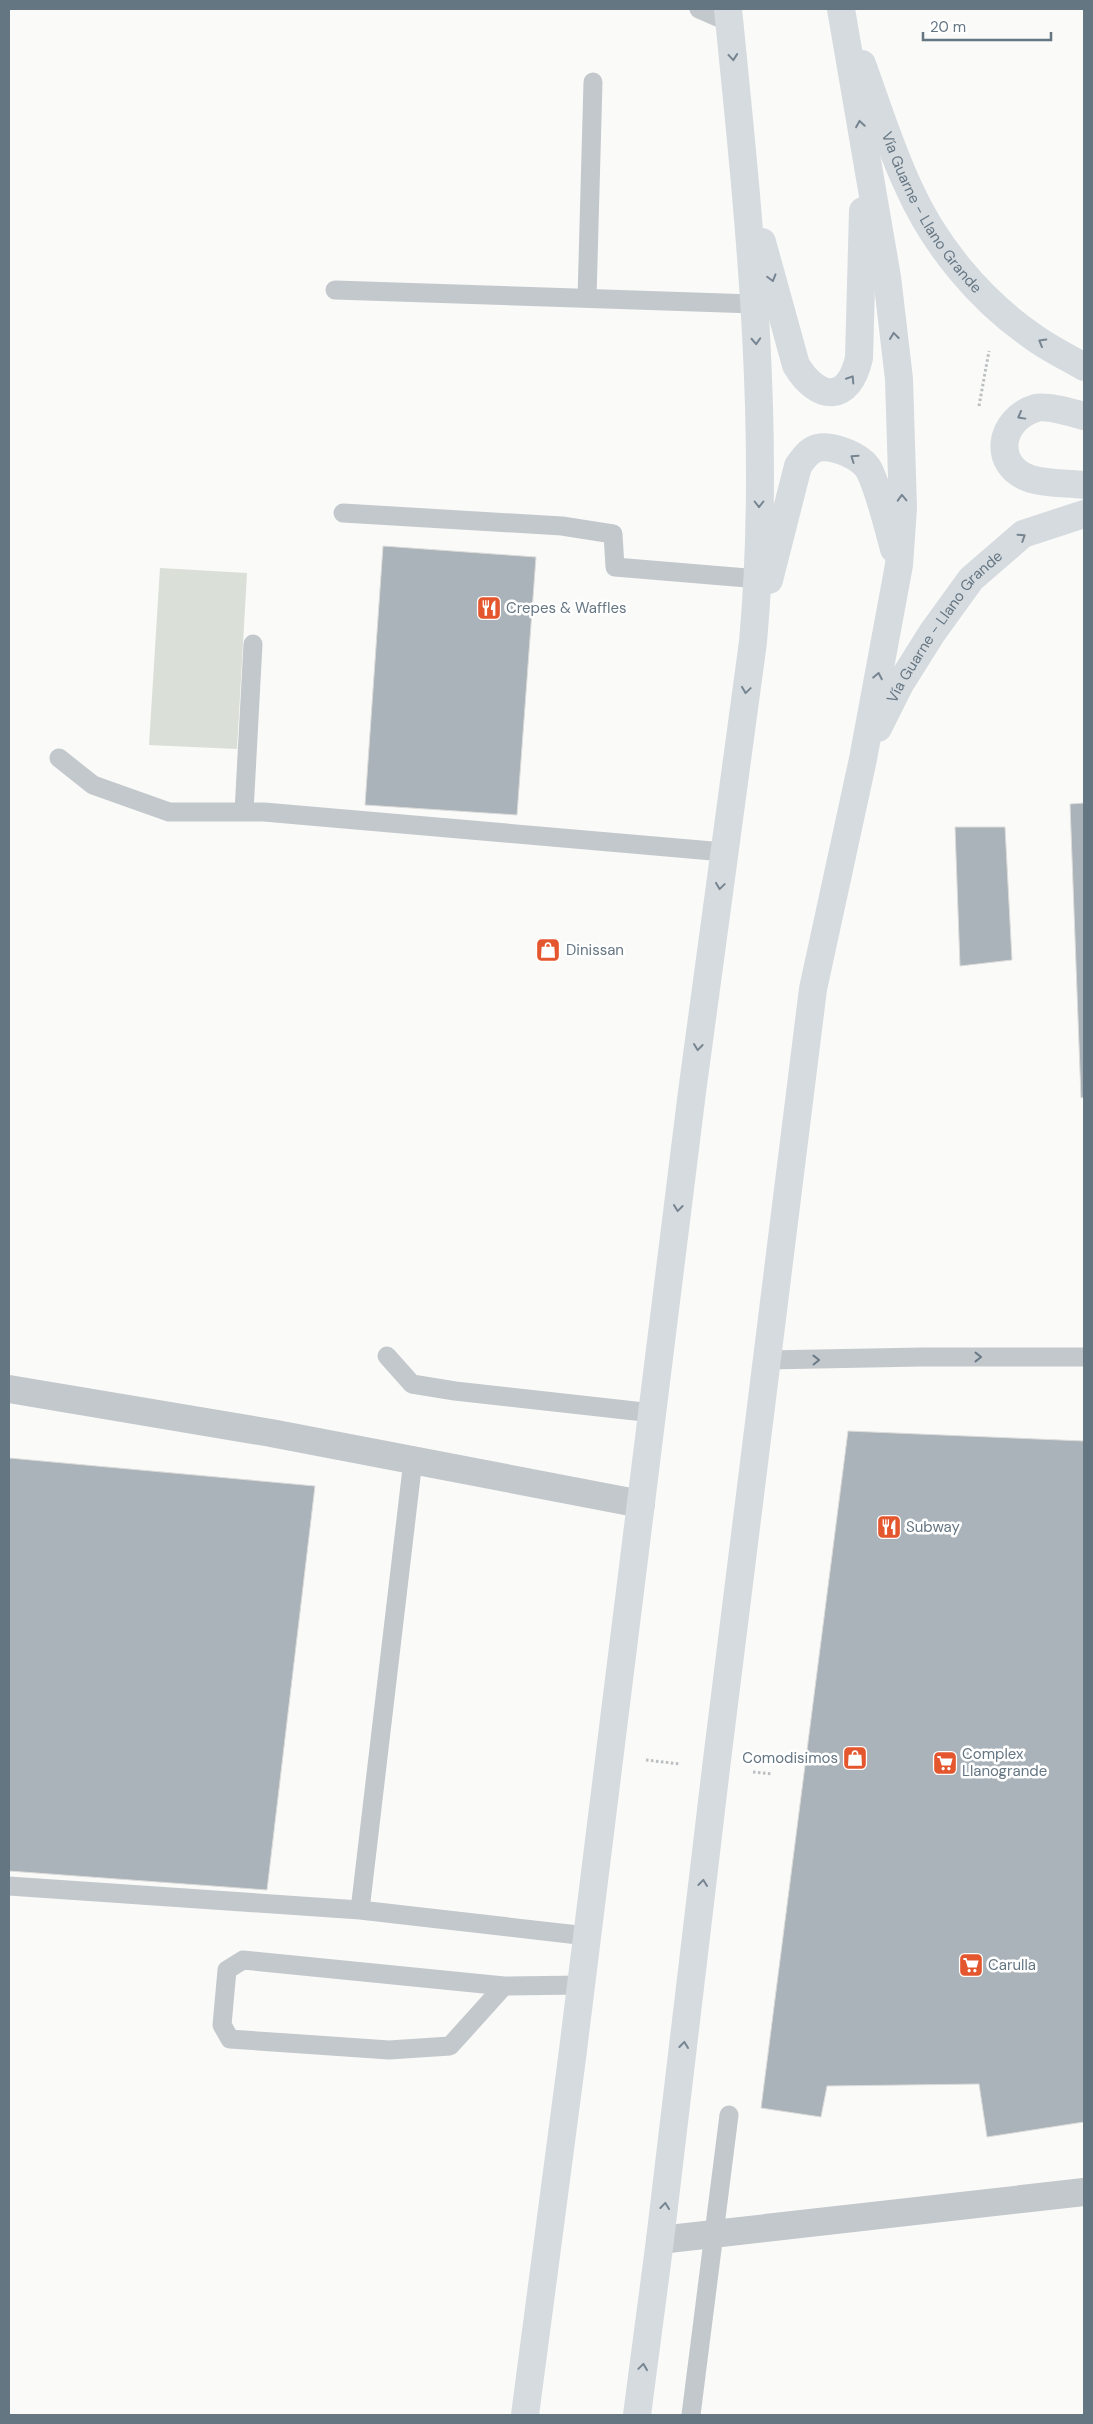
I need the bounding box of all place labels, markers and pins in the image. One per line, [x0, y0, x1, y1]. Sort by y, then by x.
restaurant icon: Crepes & Waffles [476, 595, 502, 621]
place label: Crepes & Waffles [506, 598, 627, 618]
shop icon: Dinissan [535, 937, 561, 963]
place label: Dinissan [566, 940, 624, 960]
restaurant icon: Subway [876, 1514, 902, 1540]
place label: Subway [906, 1517, 961, 1537]
place label: Complex Llanogrande [962, 1744, 1047, 1781]
shop icon: Comodisimos [842, 1745, 868, 1771]
place label: Comodisimos [742, 1748, 838, 1768]
supermarket icon: Complex Llanogrande [932, 1750, 958, 1776]
supermarket icon: Carulla [958, 1952, 984, 1978]
place label: Carulla [988, 1955, 1036, 1975]

